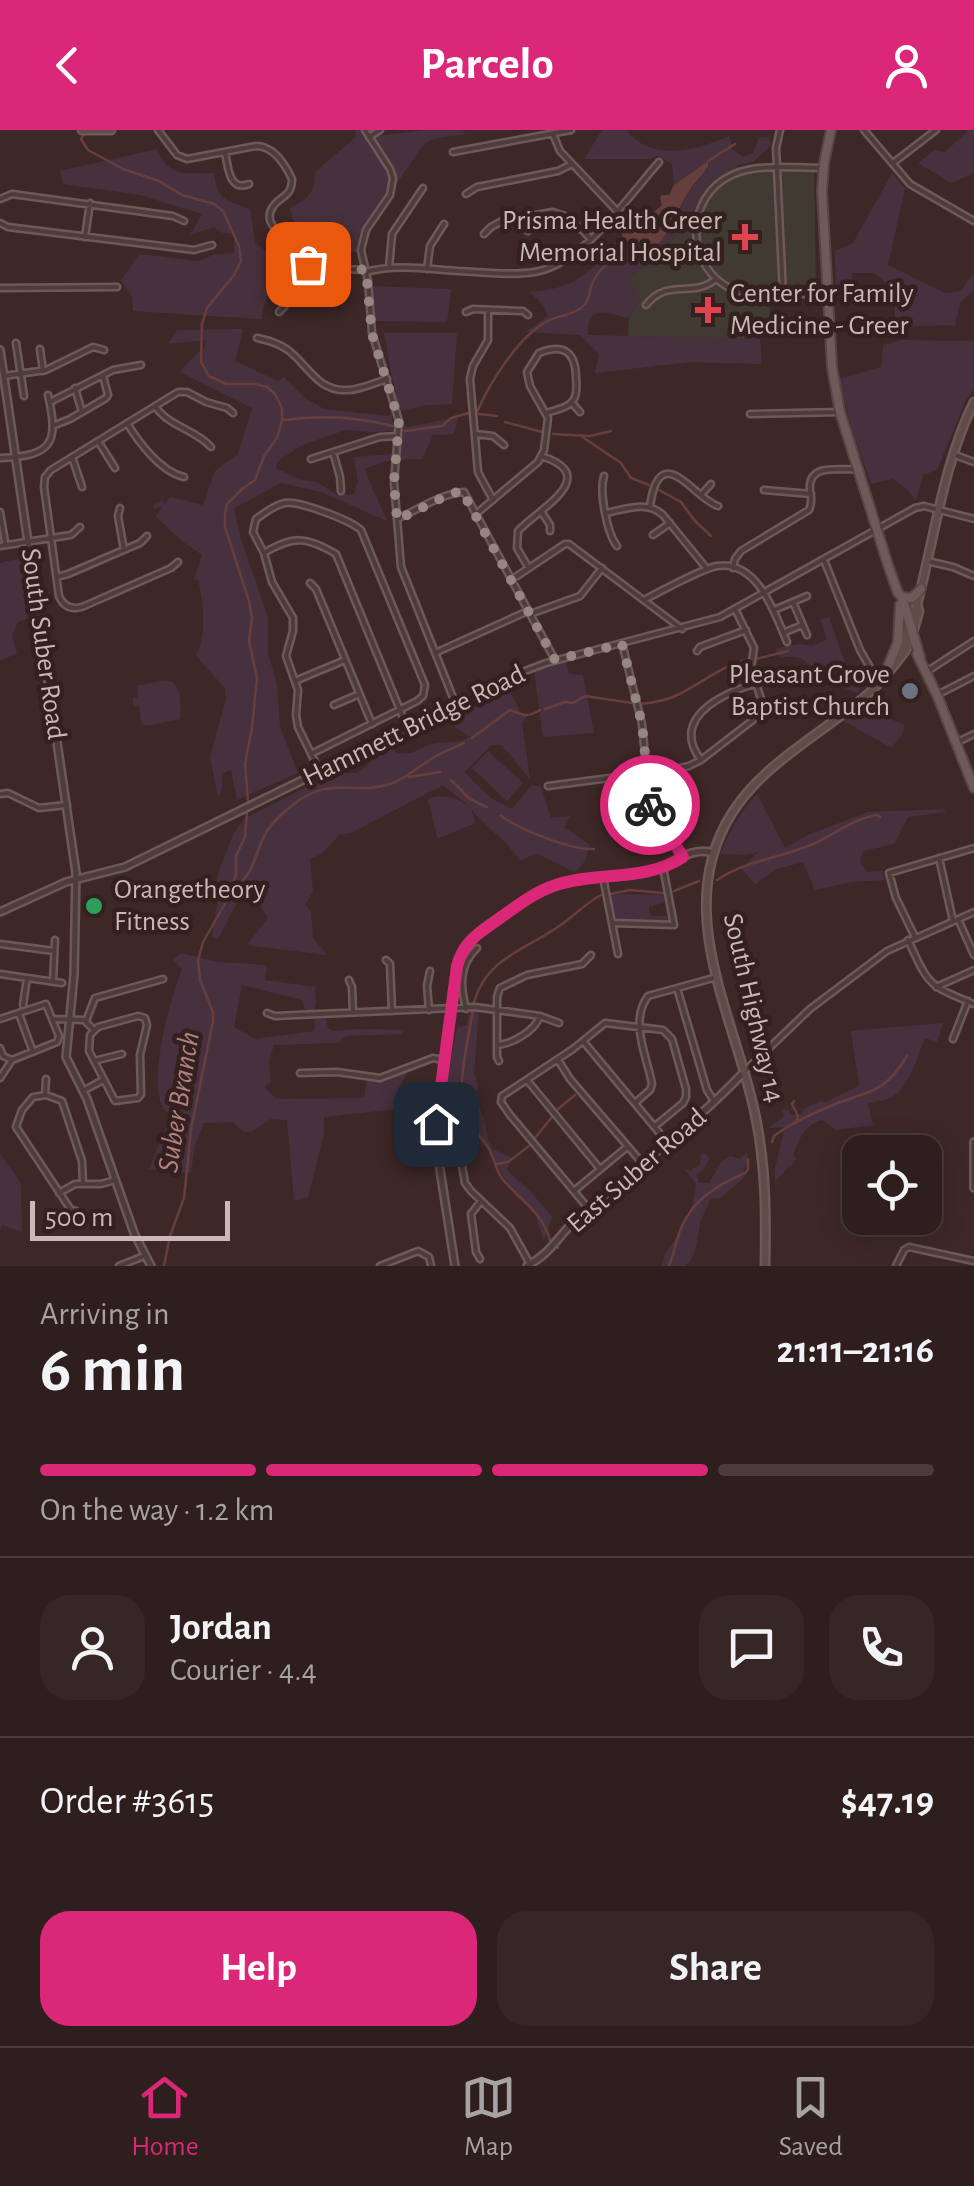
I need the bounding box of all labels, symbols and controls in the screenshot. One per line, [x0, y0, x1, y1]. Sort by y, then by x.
icon: back [40, 38, 95, 93]
icon: person [879, 38, 934, 93]
text: Parcelo [420, 42, 554, 87]
place label: Prisma Health Greer Memorial Hospital [502, 207, 722, 267]
pin [266, 222, 351, 307]
marker: Prisma Health Greer Memorial Hospital [732, 224, 758, 250]
icon: bag [281, 237, 336, 292]
place label: Center for Family Medicine - Greer [730, 280, 914, 340]
marker: Center for Family Medicine - Greer [695, 297, 721, 323]
street label: South Suber Road [16, 547, 70, 741]
street label: Hammett Bridge Road [299, 660, 529, 792]
place label: Pleasant Grove Baptist Church [729, 661, 890, 721]
marker: Pleasant Grove Baptist Church [899, 680, 921, 702]
courier [600, 755, 700, 855]
icon: bike [623, 778, 678, 833]
place label: Orangetheory Fitness [114, 876, 265, 936]
marker: Orangetheory Fitness [83, 895, 105, 917]
street label: South Highway 14 [718, 911, 788, 1105]
water label: Suber Branch [153, 1029, 205, 1175]
pin [394, 1082, 479, 1167]
icon: home [409, 1097, 464, 1152]
street label: East Suber Road [562, 1103, 712, 1239]
map controls [842, 1135, 942, 1235]
button: locate [842, 1135, 942, 1235]
scale bar [30, 1196, 230, 1240]
text: 500 m [45, 1204, 113, 1232]
text: Arriving in [40, 1298, 169, 1330]
text: 21:11–21:16 [777, 1332, 934, 1370]
text: 6 min [40, 1338, 185, 1403]
text: On the way · 1.2 km [40, 1494, 274, 1526]
button: person [40, 1595, 145, 1700]
button: chat [699, 1595, 804, 1700]
button: phone [829, 1595, 934, 1700]
text: Jordan [170, 1609, 272, 1647]
text: Courier · 4.4 [170, 1654, 317, 1686]
text: Order #3615 [40, 1783, 214, 1821]
text: $47.19 [841, 1783, 934, 1821]
button: Help [40, 1911, 477, 2026]
button: Share [497, 1911, 934, 2026]
tab: Home [131, 2070, 199, 2164]
tab: Map [461, 2070, 516, 2164]
tab: Saved [779, 2070, 843, 2164]

